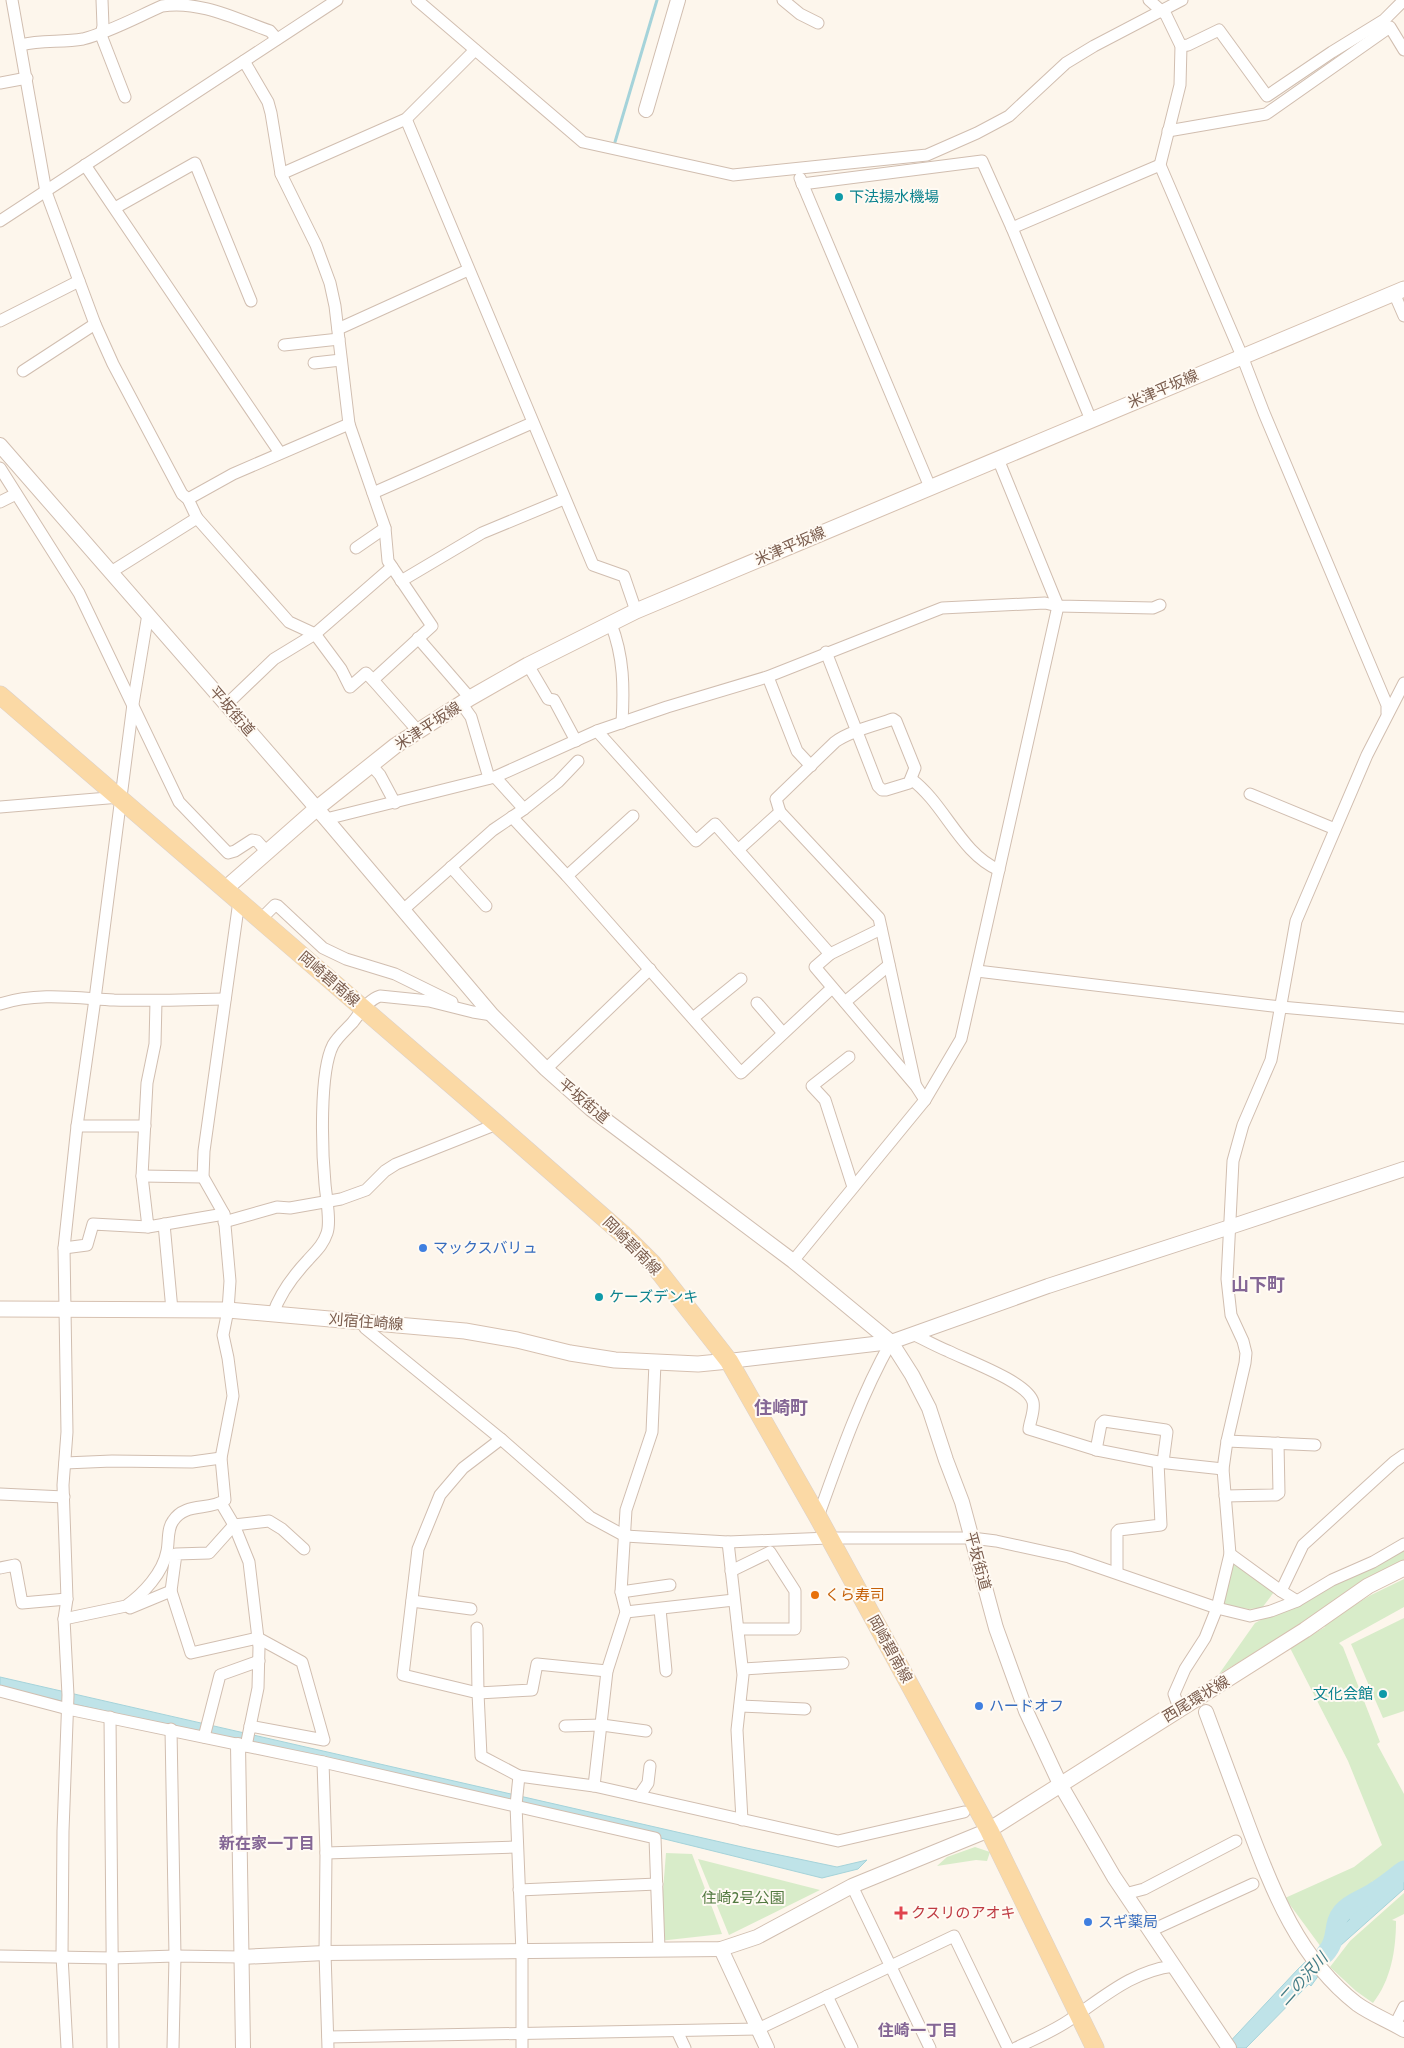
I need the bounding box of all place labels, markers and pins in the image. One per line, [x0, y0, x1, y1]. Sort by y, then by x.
place label: 下法揚水機場 [849, 188, 939, 206]
marker: 下法揚水機場 [833, 191, 845, 203]
place label: マックスバリュ [433, 1239, 538, 1257]
marker: マックスバリュ [417, 1242, 429, 1254]
place label: ケーズデンキ [609, 1288, 698, 1306]
marker: ケーズデンキ [593, 1291, 605, 1303]
place label: くら寿司 [825, 1586, 885, 1604]
marker: くら寿司 [809, 1589, 821, 1601]
place label: 文化会館 [1313, 1685, 1373, 1703]
marker: 文化会館 [1377, 1688, 1389, 1700]
place label: ハードオフ [989, 1697, 1064, 1715]
marker: ハードオフ [973, 1700, 985, 1712]
place label: クスリのアオキ [911, 1904, 1016, 1922]
marker: クスリのアオキ [895, 1907, 907, 1919]
place label: スギ薬局 [1098, 1913, 1158, 1931]
marker: スギ薬局 [1082, 1916, 1094, 1928]

